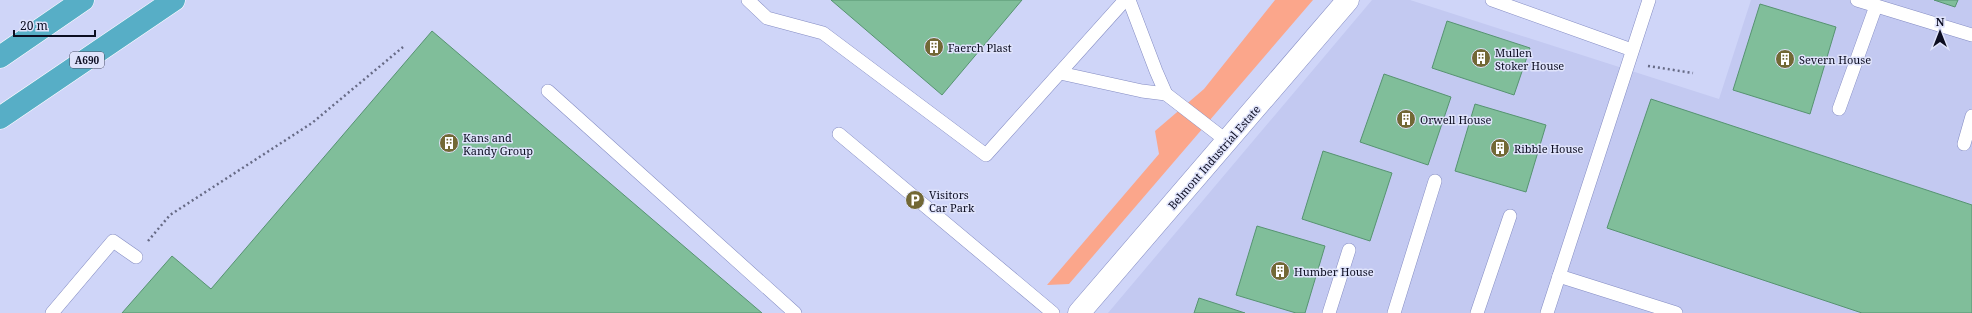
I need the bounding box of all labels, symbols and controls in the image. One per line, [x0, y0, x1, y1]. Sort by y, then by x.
scale bar [14, 12, 95, 38]
north arrow [1920, 12, 1960, 52]
text: N [1936, 14, 1945, 29]
text: 20 m [20, 17, 48, 34]
building icon: Faerch Plast [923, 36, 945, 58]
place label: Faerch Plast [948, 40, 1012, 55]
place label: Mullen Stoker House [1495, 45, 1564, 73]
building icon: Mullen Stoker House [1470, 47, 1492, 69]
building icon: Severn House [1774, 48, 1796, 70]
road number: A690 [70, 52, 104, 68]
place label: Severn House [1799, 52, 1871, 67]
street label: Belmont Industrial Estate [1165, 102, 1264, 212]
building icon: Orwell House [1395, 108, 1417, 130]
place label: Orwell House [1420, 112, 1491, 127]
place label: Kans and Kandy Group [463, 130, 533, 158]
building icon: Kans and Kandy Group [438, 132, 460, 154]
building icon: Ribble House [1489, 137, 1511, 159]
place label: Ribble House [1514, 141, 1583, 156]
place label: Visitors Car Park [929, 187, 975, 215]
parking icon: Visitors Car Park [904, 189, 926, 211]
building icon: Humber House [1269, 260, 1291, 282]
place label: Humber House [1294, 264, 1374, 279]

